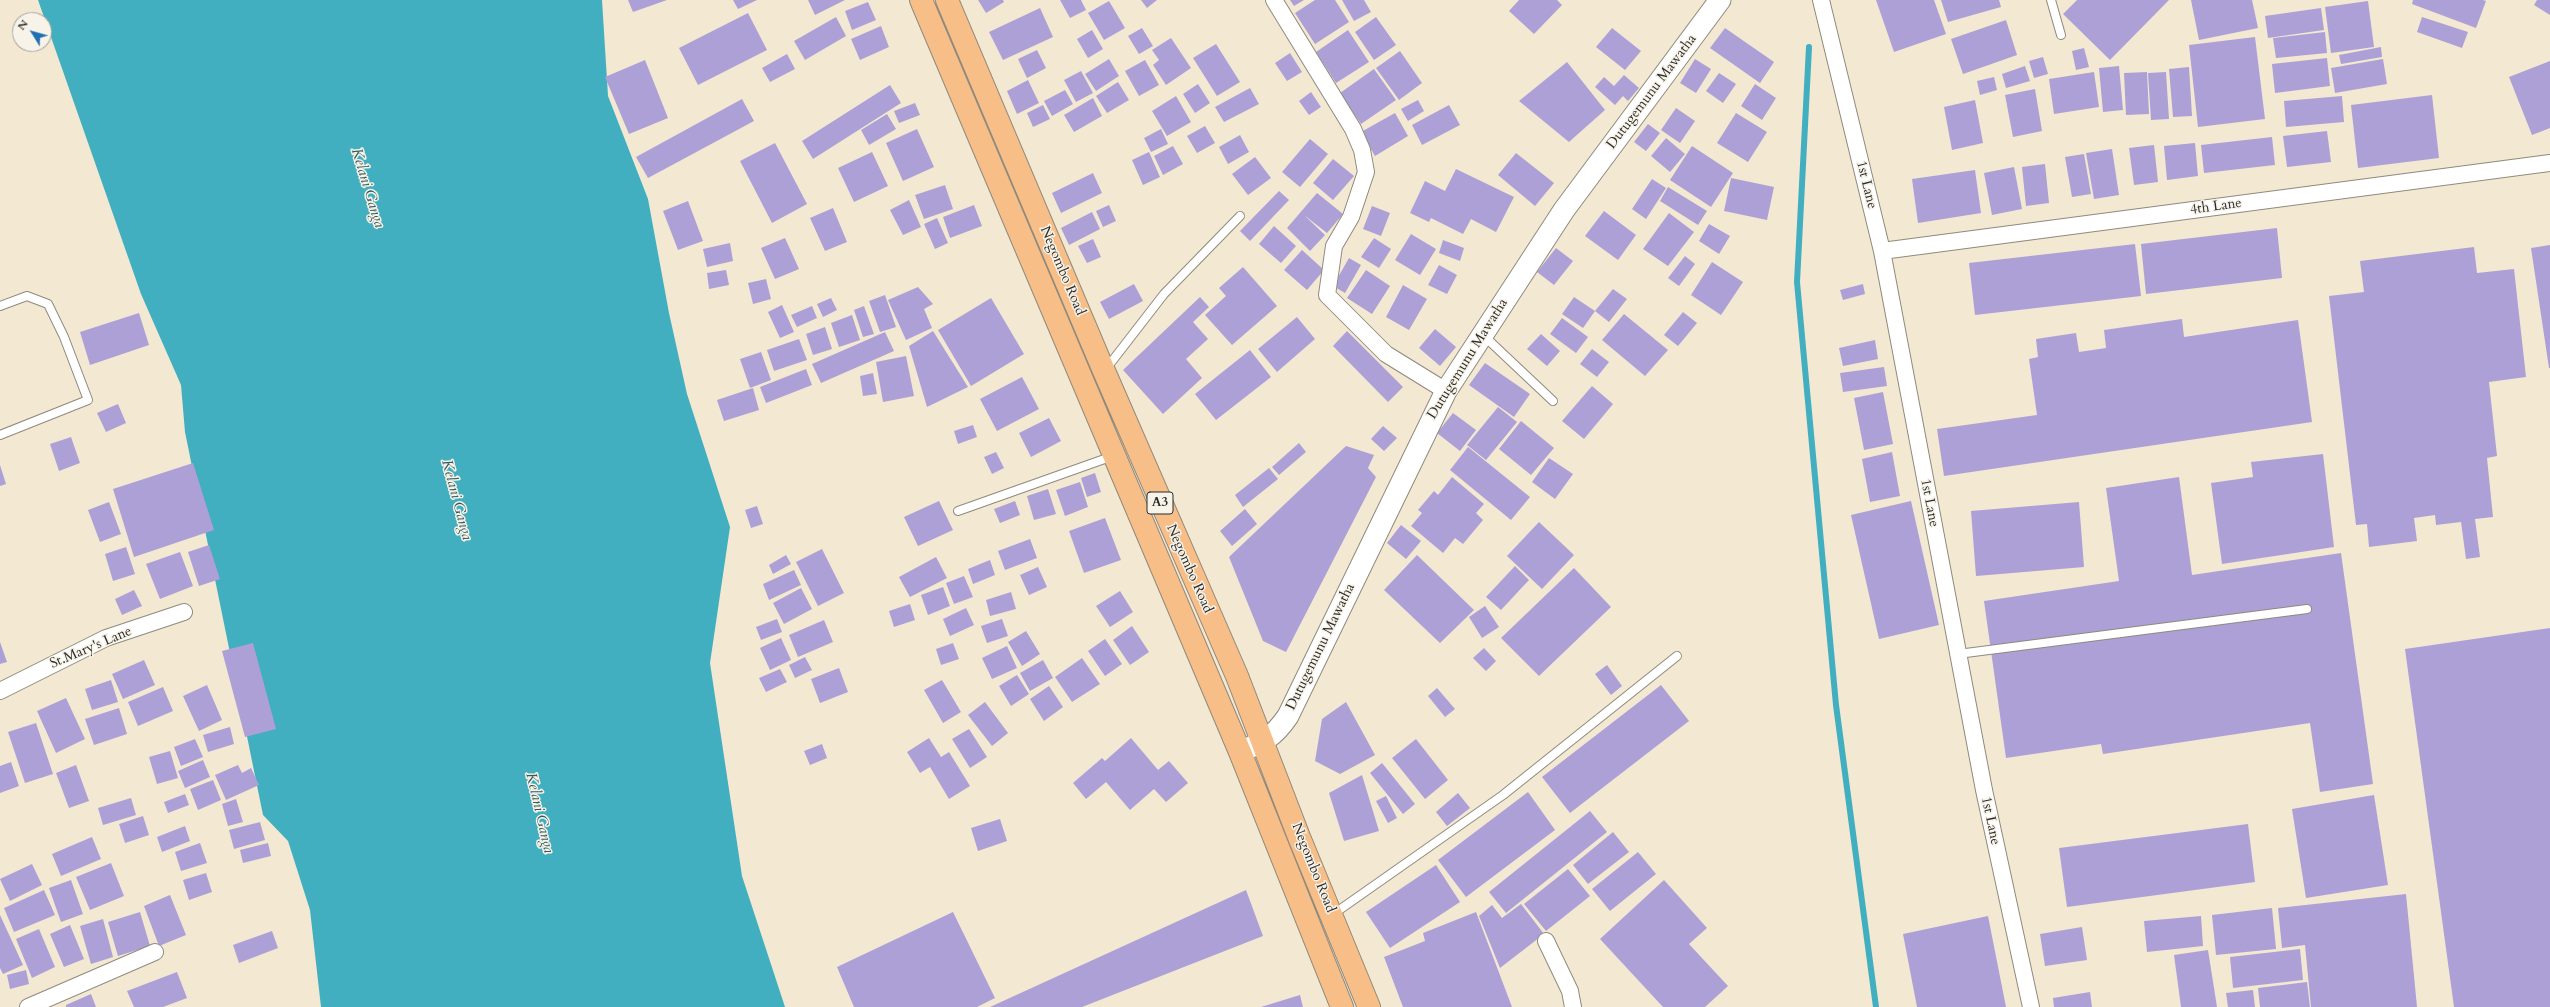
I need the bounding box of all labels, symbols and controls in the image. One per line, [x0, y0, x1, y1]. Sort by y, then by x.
north arrow [12, 12, 52, 52]
text: N [14, 17, 32, 33]
street label: Dutugemunu Mawatha [1603, 31, 1701, 153]
water label: Kelani Ganga [346, 146, 388, 230]
street label: 1st Lane [1852, 159, 1880, 211]
street label: 4th Lane [2189, 195, 2243, 219]
street label: Negombo Road [1036, 224, 1088, 318]
street label: Dutugemunu Mawatha [1424, 296, 1512, 422]
water label: Kelani Ganga [437, 458, 475, 542]
street label: 1st Lane [1916, 477, 1942, 529]
road number: A3 [1147, 492, 1173, 514]
street label: Negombo Road [1162, 522, 1216, 616]
street label: Dutugemunu Mawatha [1283, 581, 1359, 713]
street label: St.Mary's Lane [48, 623, 134, 673]
water label: Kelani Ganga [521, 771, 557, 855]
street label: 1st Lane [1977, 795, 2003, 847]
street label: Negombo Road [1287, 821, 1339, 915]

